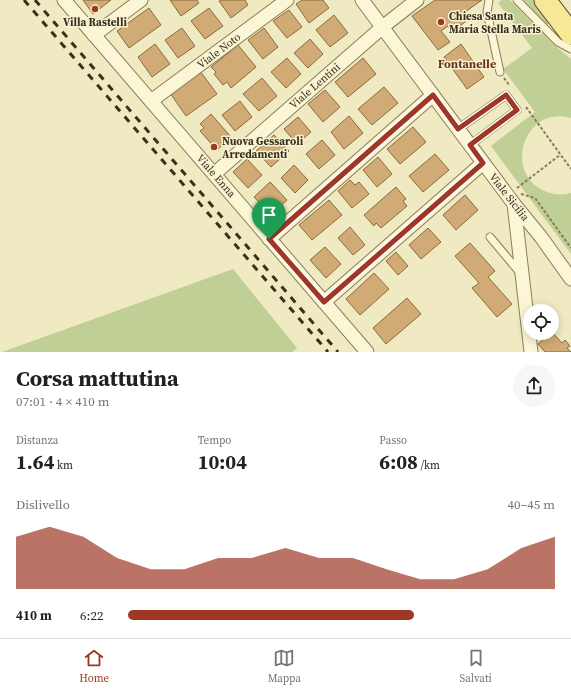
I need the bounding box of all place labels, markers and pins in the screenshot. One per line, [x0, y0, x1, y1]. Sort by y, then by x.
marker: Villa Rastelli [90, 4, 100, 14]
place label: Chiesa Santa Maria Stella Maris [449, 9, 541, 37]
place label: Villa Rastelli [63, 15, 127, 30]
marker: Chiesa Santa Maria Stella Maris [436, 17, 446, 27]
place label: Nuova Gessaroli Arredamenti [222, 134, 304, 162]
marker: Nuova Gessaroli Arredamenti [209, 142, 219, 152]
pin [252, 198, 286, 239]

